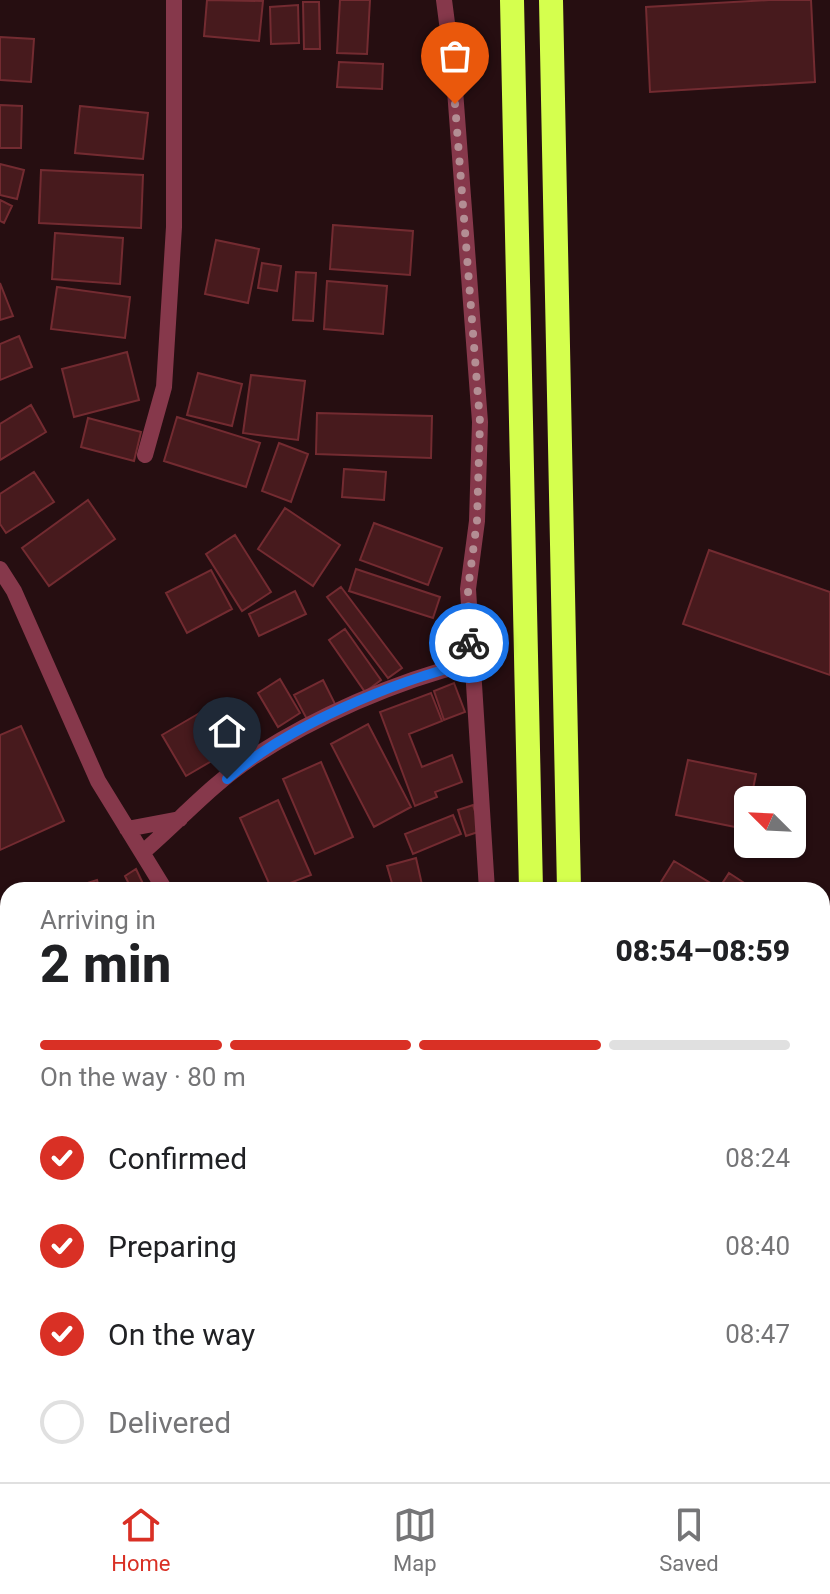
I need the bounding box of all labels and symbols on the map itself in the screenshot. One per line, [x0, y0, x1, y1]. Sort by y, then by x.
pin [421, 22, 489, 104]
courier [429, 603, 509, 683]
pin [193, 697, 261, 779]
north arrow [734, 786, 806, 858]

